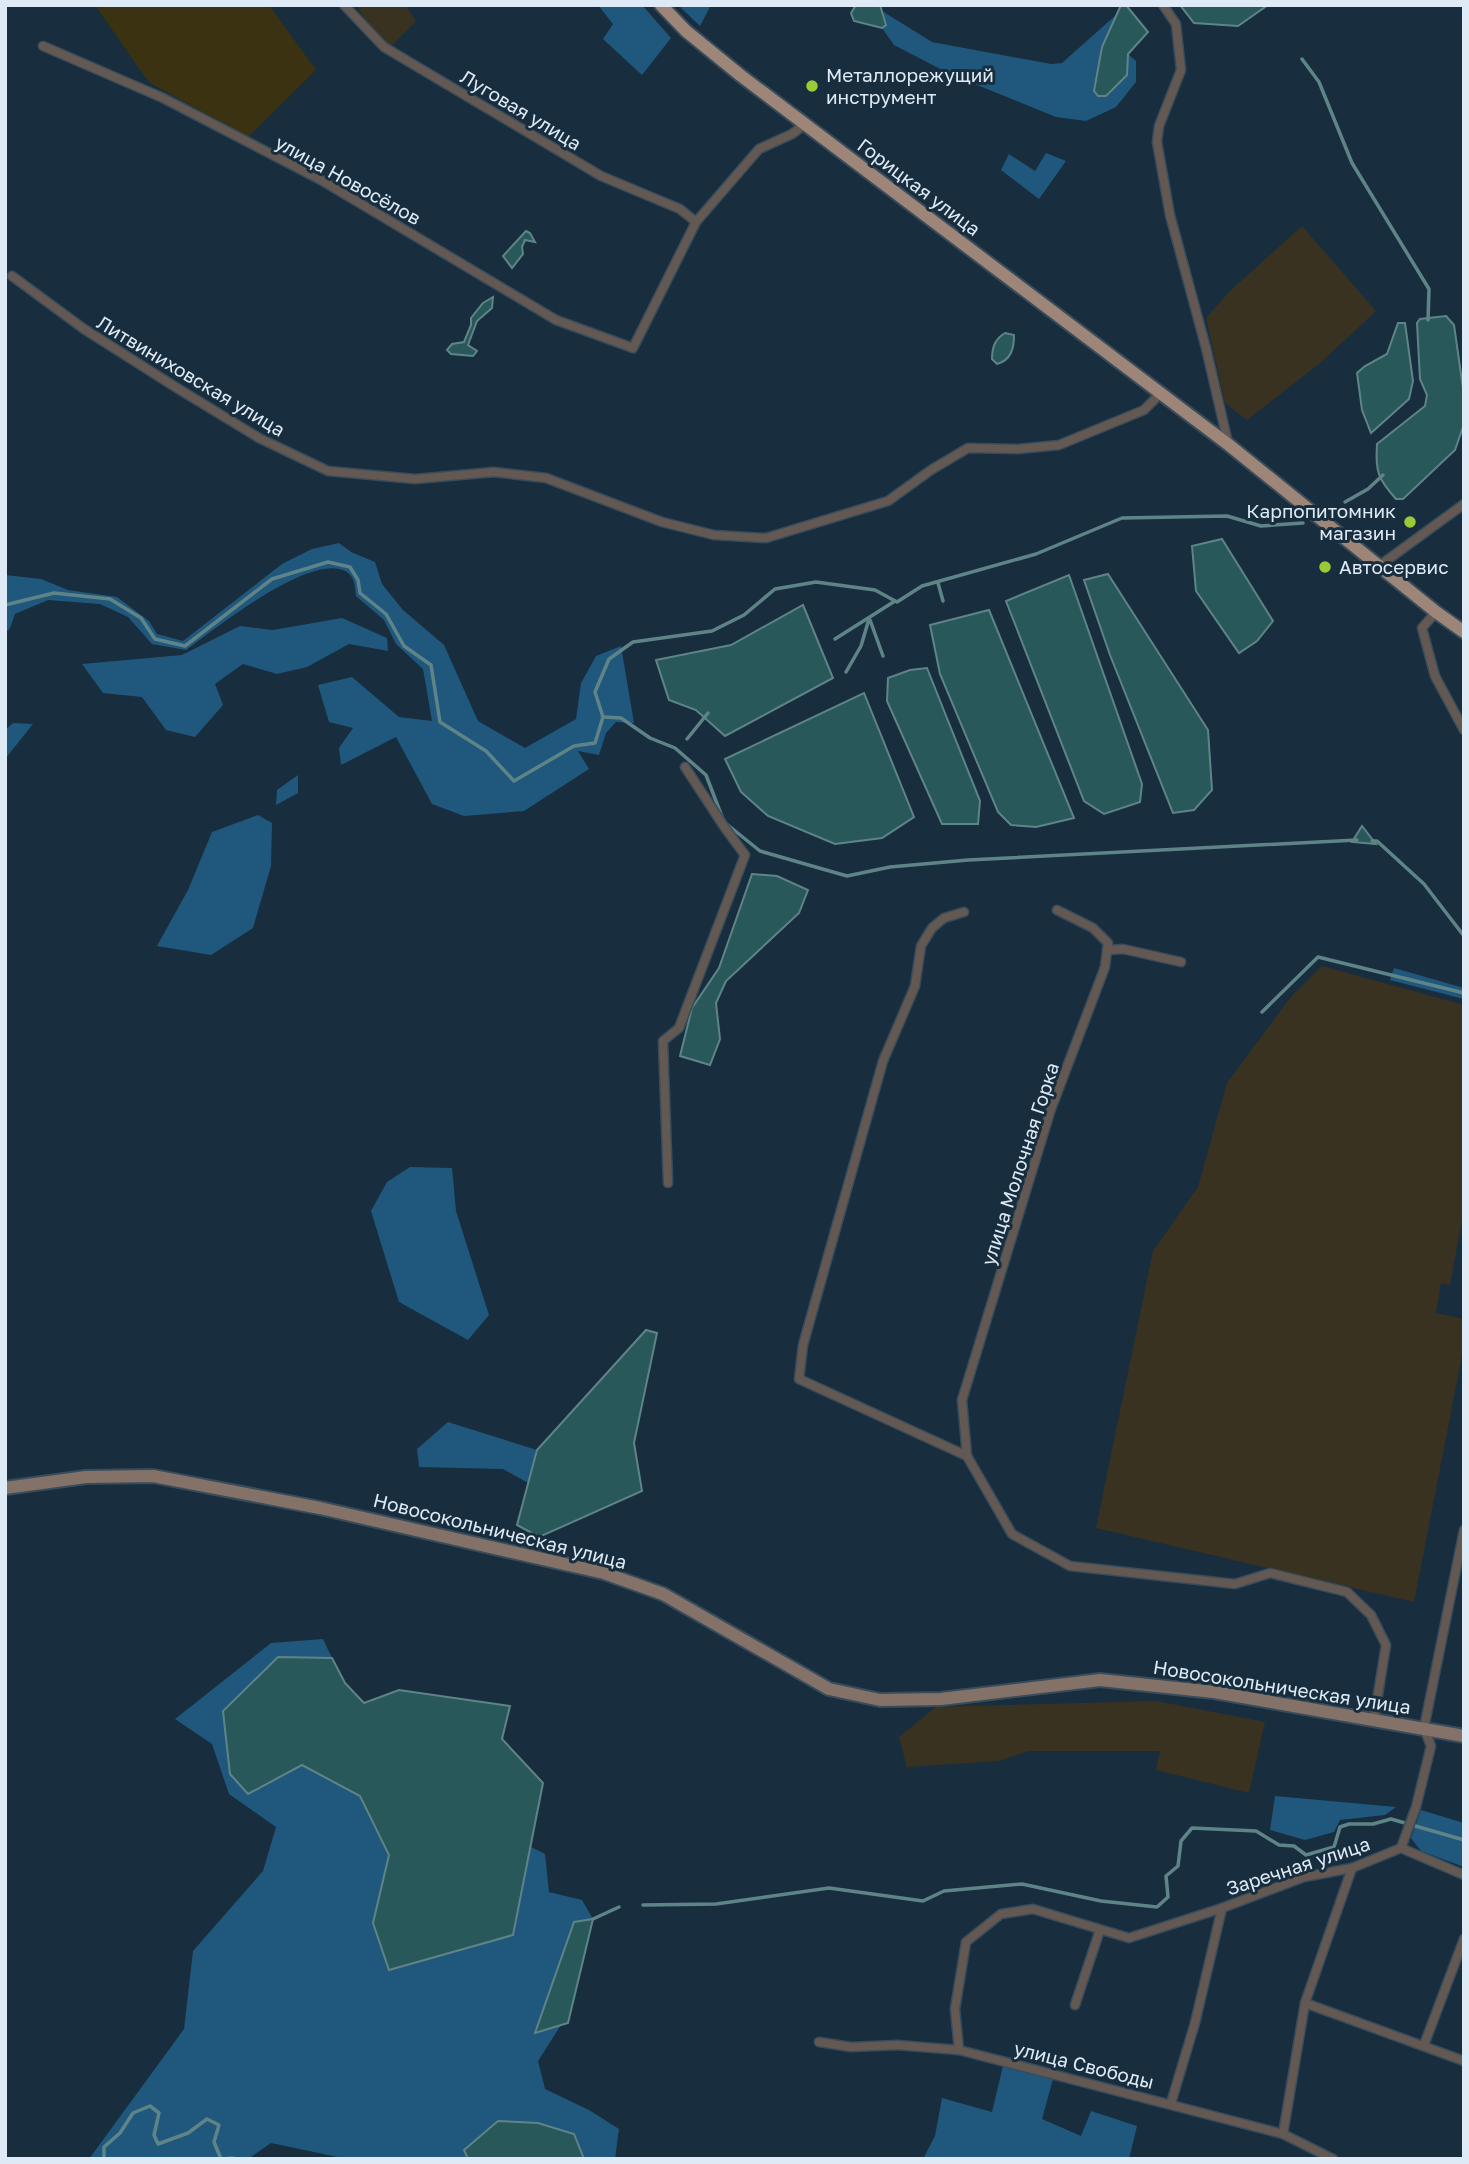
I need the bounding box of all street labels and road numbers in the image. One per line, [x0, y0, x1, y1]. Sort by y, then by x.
street label: Луговая улица [457, 64, 586, 155]
street label: улица Новосёлов [271, 130, 425, 229]
street label: Горицкая улица [853, 133, 985, 240]
street label: Литвиниховская улица [93, 310, 289, 441]
street label: улица Молочная Горка [976, 1059, 1063, 1268]
street label: Новосокольническая улица [371, 1488, 629, 1573]
street label: Новосокольническая улица [1152, 1655, 1412, 1718]
street label: Заречная улица [1223, 1831, 1373, 1900]
street label: улица Свободы [1012, 2036, 1156, 2093]

